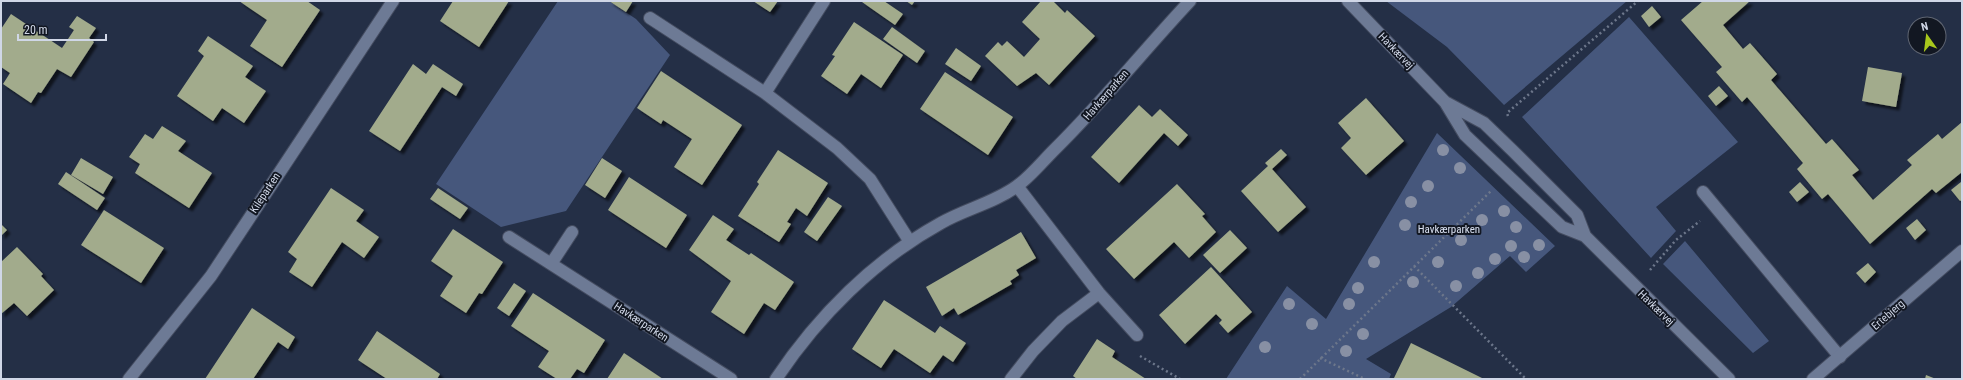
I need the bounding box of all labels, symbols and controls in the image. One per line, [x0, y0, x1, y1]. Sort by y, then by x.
scale bar [18, 16, 106, 42]
north arrow [1907, 16, 1947, 56]
text: N [1920, 20, 1930, 34]
text: 20 m [24, 23, 48, 37]
street label: Havkærvej [1376, 30, 1416, 72]
street label: Havkærparken [1081, 67, 1131, 123]
street label: Kileparken [247, 170, 283, 216]
park label: Havkærparken [1418, 223, 1480, 236]
street label: Havkærvej [1635, 288, 1677, 328]
street label: Ertebjerg [1869, 297, 1907, 333]
street label: Havkærparken [611, 300, 671, 344]

